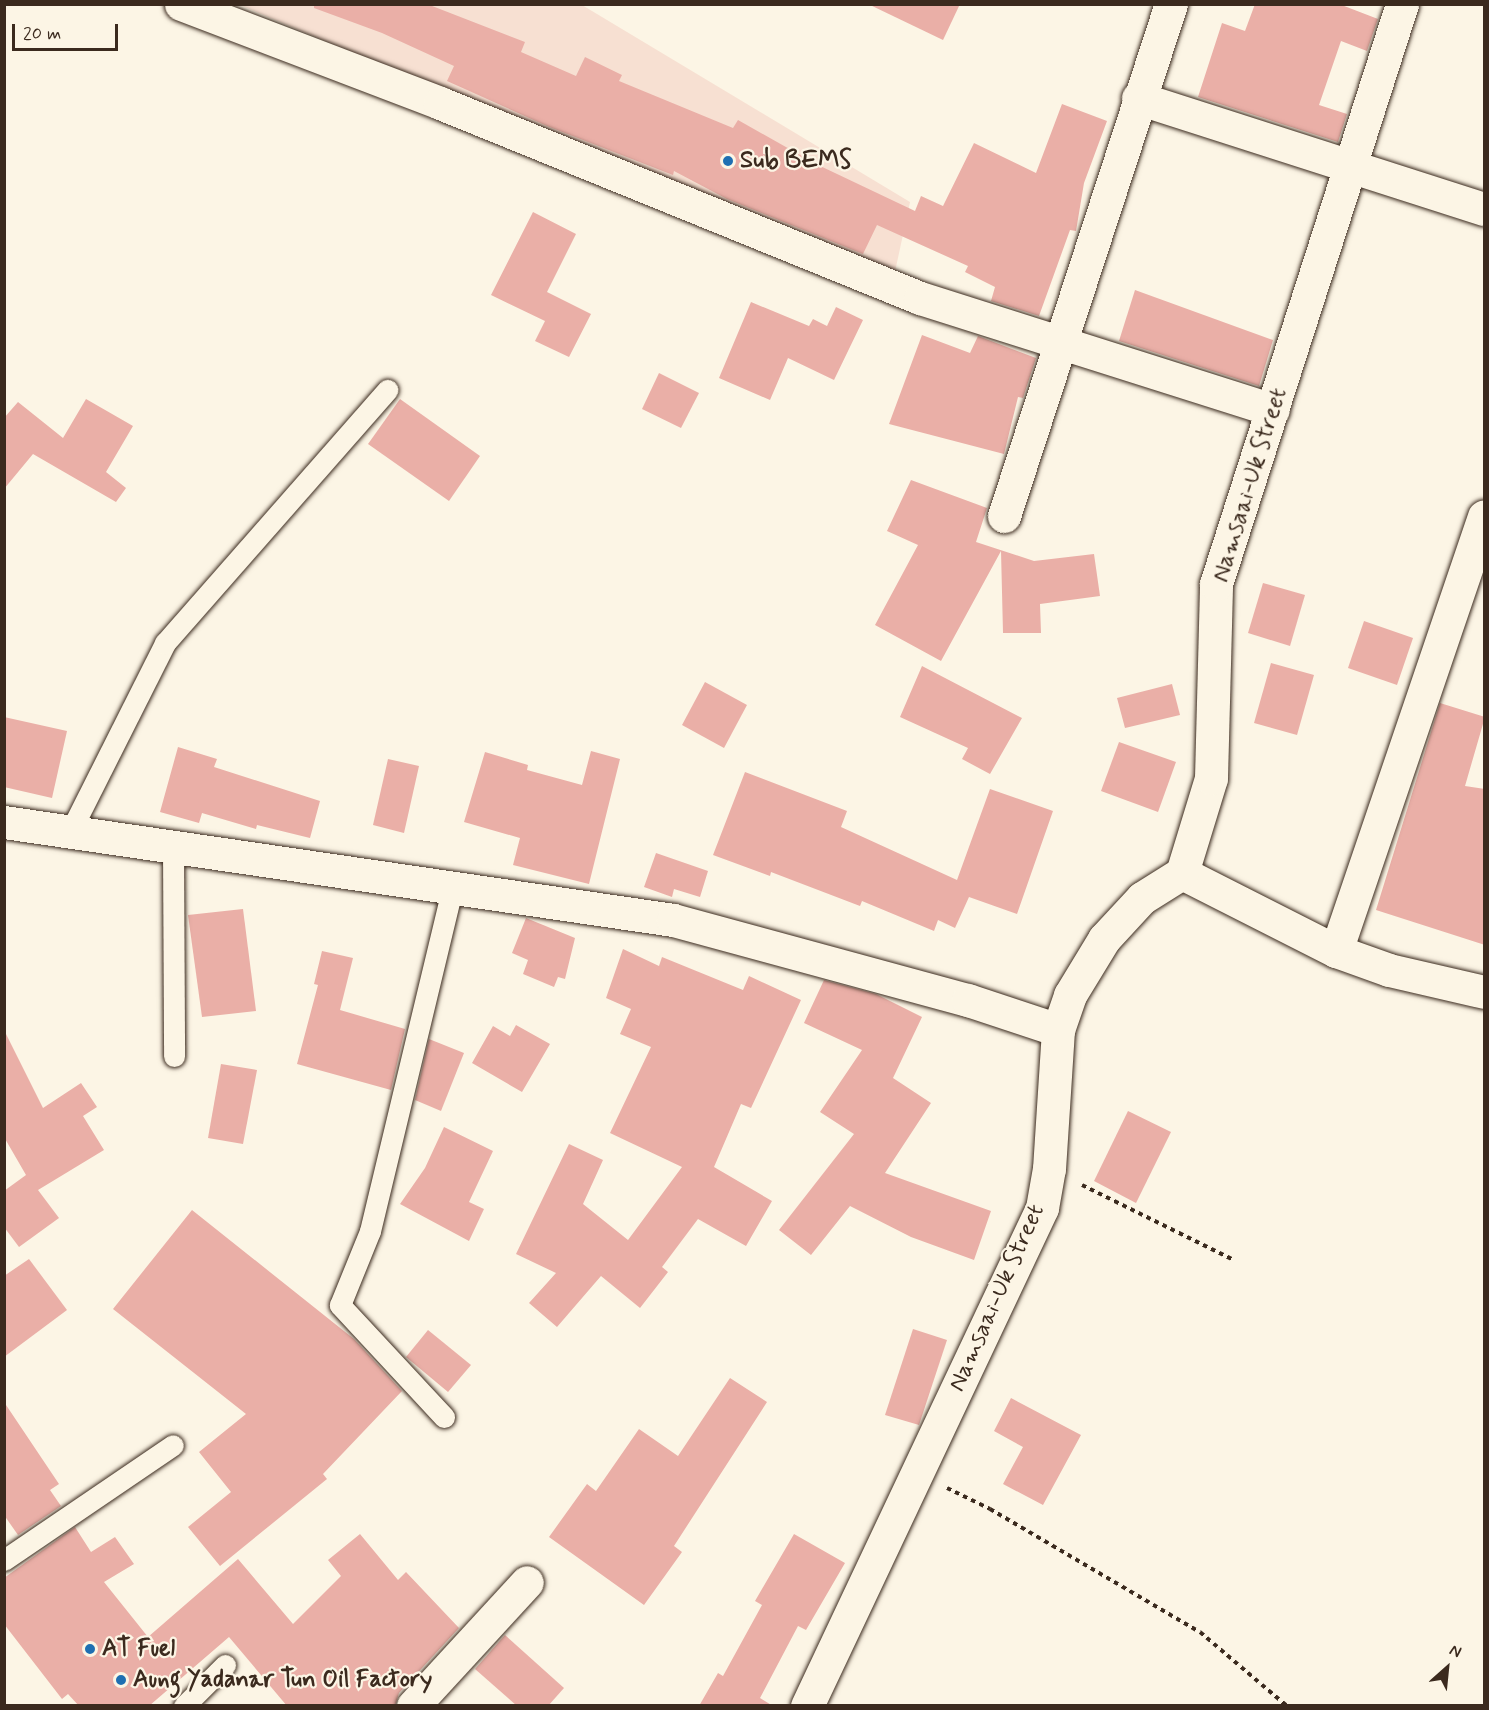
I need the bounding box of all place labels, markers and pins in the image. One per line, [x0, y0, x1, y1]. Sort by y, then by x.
place label: Sub BEMS [740, 147, 850, 175]
marker: Sub BEMS [721, 154, 735, 168]
place label: AT Fuel [102, 1635, 177, 1663]
marker: AT Fuel [83, 1642, 97, 1656]
place label: Aung Yadanar Tun Oil Factory [133, 1666, 438, 1694]
marker: Aung Yadanar Tun Oil Factory [114, 1673, 128, 1687]

